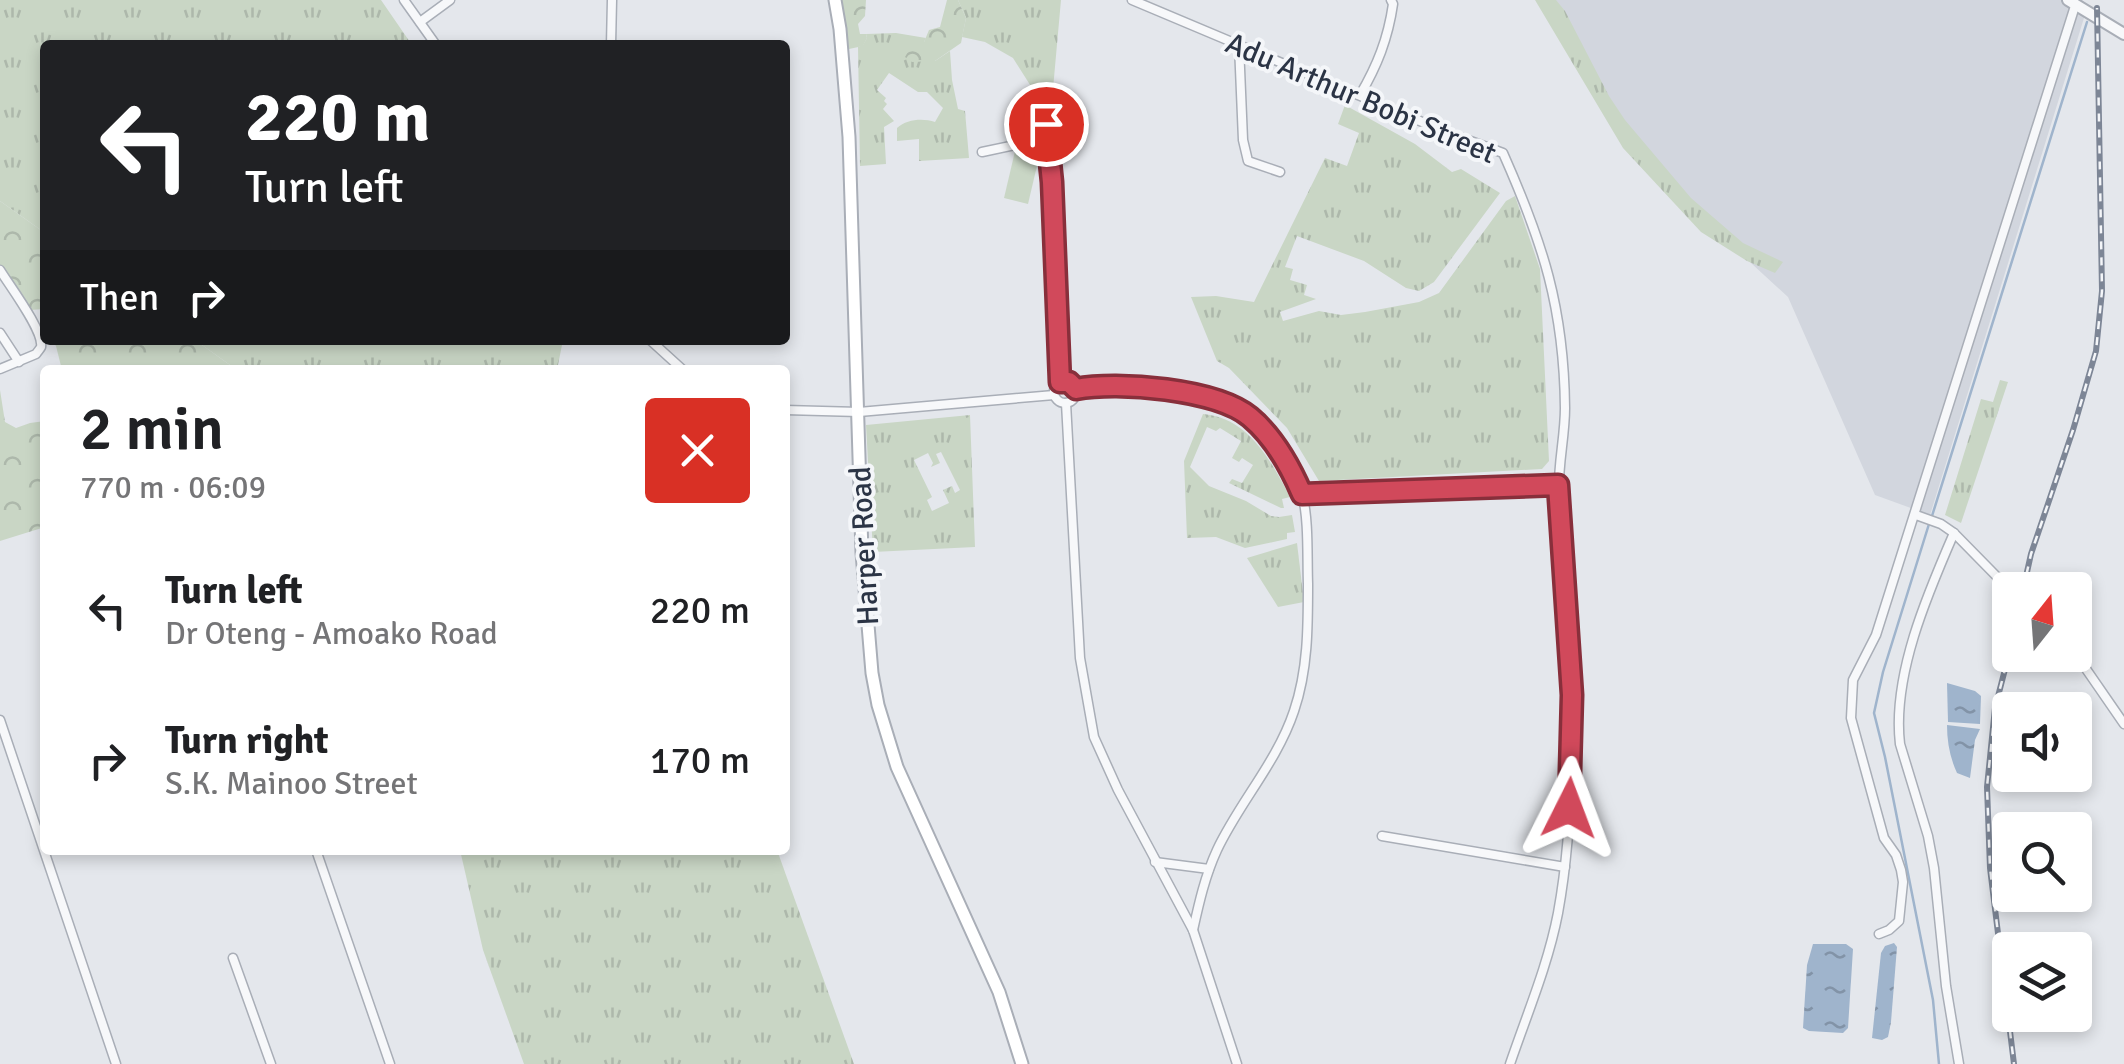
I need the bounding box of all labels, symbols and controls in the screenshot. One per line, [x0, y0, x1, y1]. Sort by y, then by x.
street label: Adu Arthur Bobi Street [1220, 25, 1502, 172]
text: 220 m [245, 74, 430, 160]
icon: left [80, 80, 210, 210]
pin [1004, 82, 1089, 167]
icon: arrive [1019, 97, 1074, 152]
text: Turn left [245, 160, 404, 215]
icon: right [179, 270, 234, 325]
text: Then [80, 274, 159, 321]
text: 2 min [80, 393, 224, 467]
button: close [645, 398, 750, 503]
street label: Harper Road [842, 465, 887, 626]
text: 770 m · 06:09 [80, 468, 266, 507]
text: Turn left [165, 567, 303, 614]
north arrow [1992, 572, 2092, 672]
map controls [1992, 572, 2092, 1032]
icon: left [80, 583, 135, 638]
text: 220 m [650, 587, 750, 634]
text: Dr Oteng - Amoako Road [165, 614, 498, 653]
button: sound [1992, 692, 2092, 792]
text: Turn right [165, 717, 329, 764]
icon: right [80, 733, 135, 788]
text: 170 m [650, 737, 750, 784]
position arrow [1517, 756, 1621, 860]
text: S.K. Mainoo Street [165, 764, 418, 803]
button: search [1992, 812, 2092, 912]
button: layers [1992, 932, 2092, 1032]

